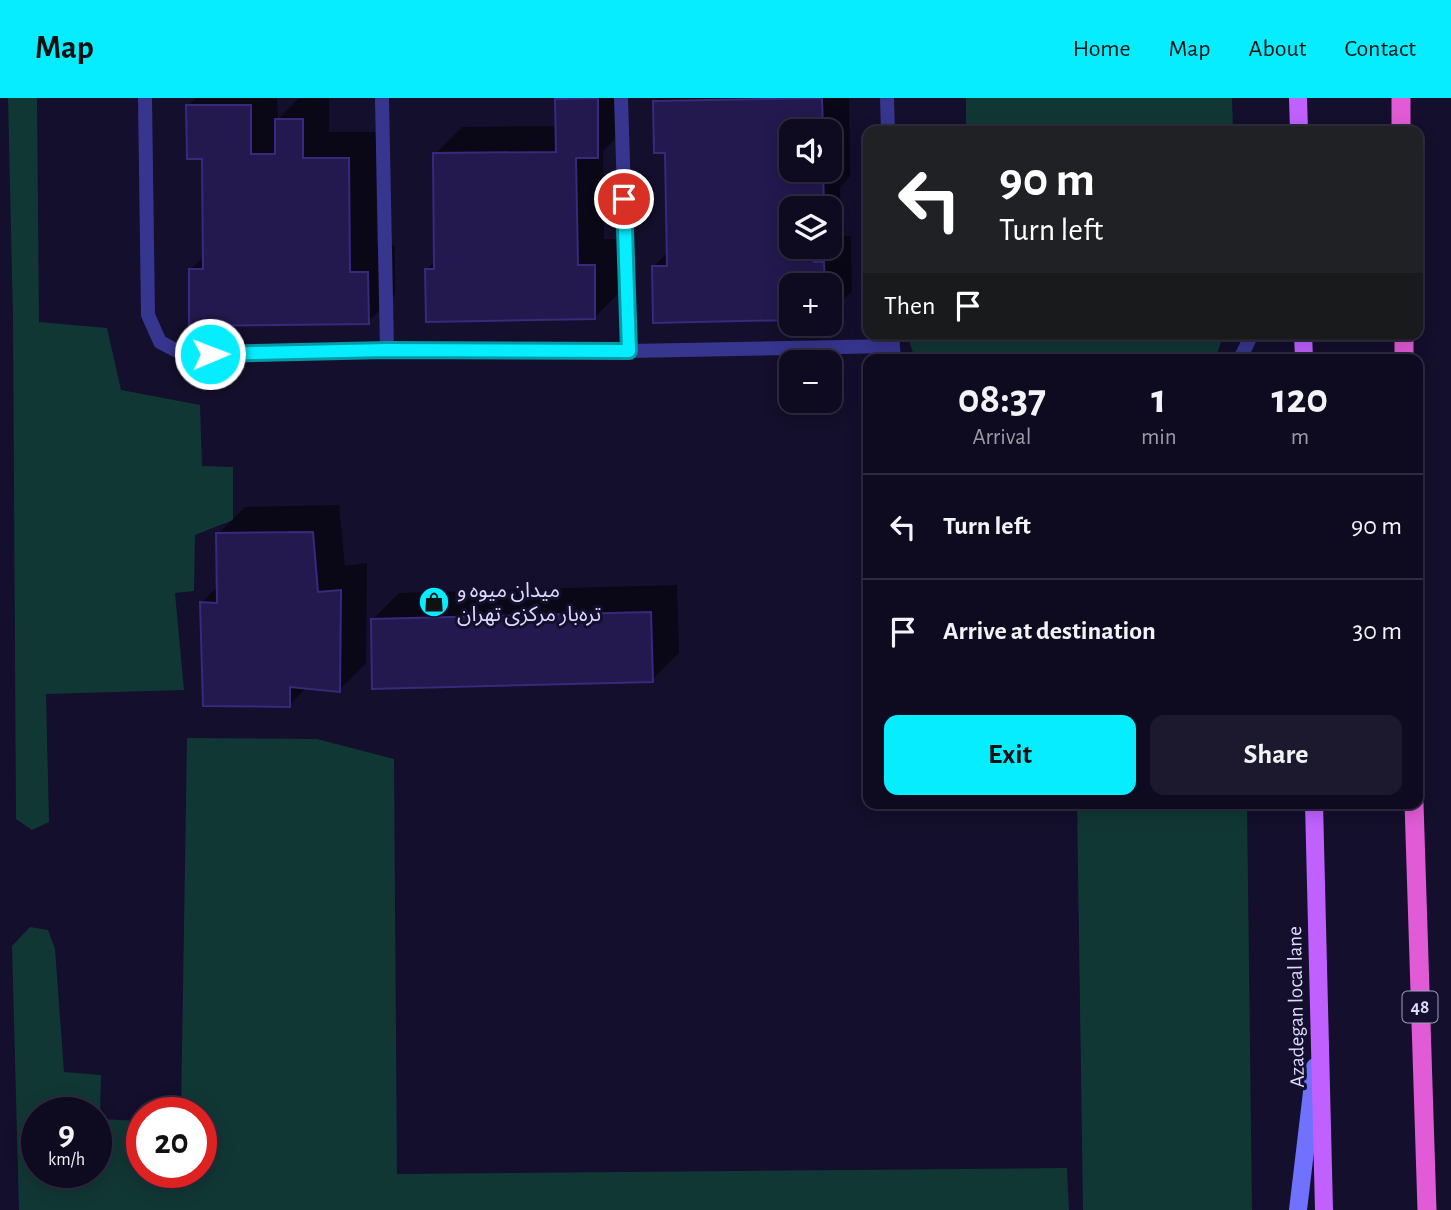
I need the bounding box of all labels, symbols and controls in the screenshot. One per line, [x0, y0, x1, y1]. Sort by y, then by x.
text: Map [35, 32, 94, 65]
text: Home [1073, 37, 1131, 61]
text: Map [1169, 37, 1211, 61]
text: About [1249, 37, 1306, 61]
text: Contact [1344, 37, 1416, 61]
map controls [779, 119, 842, 413]
button: sound [779, 119, 842, 182]
icon: left [884, 154, 975, 245]
text: 90 m [999, 156, 1095, 205]
pin [594, 169, 654, 229]
icon: arrive [605, 180, 643, 218]
button: layers [779, 196, 842, 259]
text: Turn left [999, 214, 1103, 246]
button: + [779, 273, 842, 336]
icon: arrive [949, 287, 987, 325]
text: Then [884, 293, 935, 319]
position arrow [173, 317, 247, 391]
button: − [779, 350, 842, 413]
text: 08:37 [958, 378, 1046, 420]
text: 1 [1151, 378, 1166, 420]
text: 120 [1271, 378, 1328, 420]
text: Arrival [972, 426, 1032, 449]
text: min [1141, 426, 1177, 449]
text: m [1291, 426, 1309, 449]
icon: left [884, 508, 922, 546]
text: Turn left [943, 513, 1031, 539]
text: 90 m [1351, 513, 1402, 539]
place label: میدان میوه و تره‌بار مرکزی تهران [457, 580, 601, 626]
shop icon: میدان میوه و تره‌بار مرکزی تهران [417, 585, 451, 619]
icon: arrive [884, 613, 922, 651]
text: Arrive at destination [943, 618, 1156, 644]
text: 30 m [1352, 618, 1402, 644]
button: Exit [884, 715, 1136, 795]
button: Share [1150, 715, 1402, 795]
street label: Azadegan local lane [1284, 926, 1308, 1088]
road number: 48 [1402, 992, 1438, 1023]
speed limit sign: 20 [126, 1097, 217, 1188]
text: 9 [58, 1116, 75, 1151]
text: km/h [48, 1151, 85, 1169]

